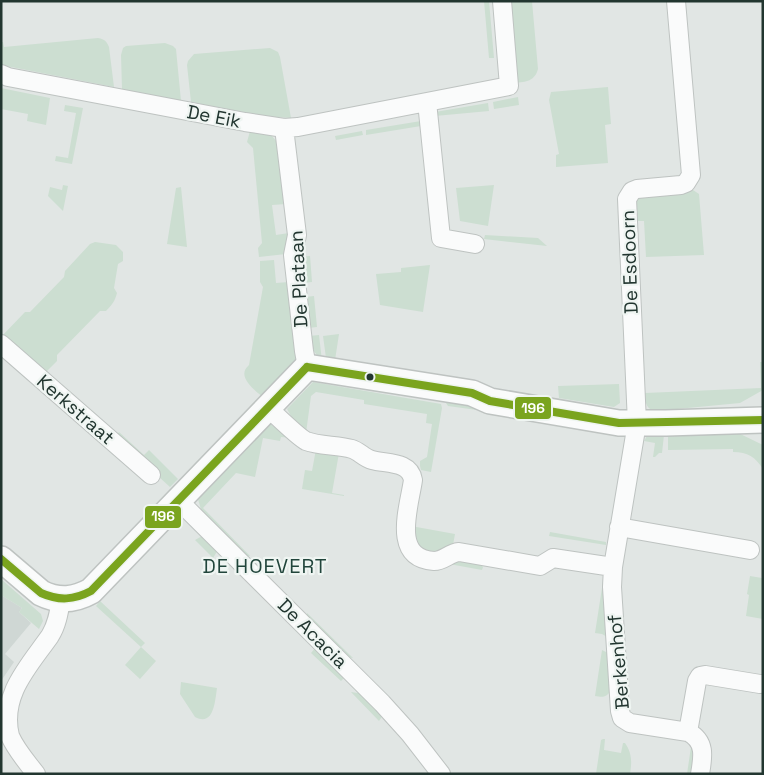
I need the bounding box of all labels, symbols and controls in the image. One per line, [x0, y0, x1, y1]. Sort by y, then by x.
street label: De Eik [185, 99, 243, 134]
street label: De Esdoorn [615, 210, 644, 314]
street label: De Plataan [283, 230, 314, 328]
street label: Kerkstraat [32, 369, 120, 450]
unlabelled marker [365, 372, 375, 382]
line badge: 196 [514, 396, 552, 420]
text: 196 [521, 399, 545, 417]
line badge: 196 [144, 505, 182, 529]
text: 196 [151, 507, 175, 525]
district label: DE HOEVERT [202, 553, 328, 579]
street label: De Acacia [272, 593, 353, 674]
street label: Berkenhof [602, 614, 635, 710]

